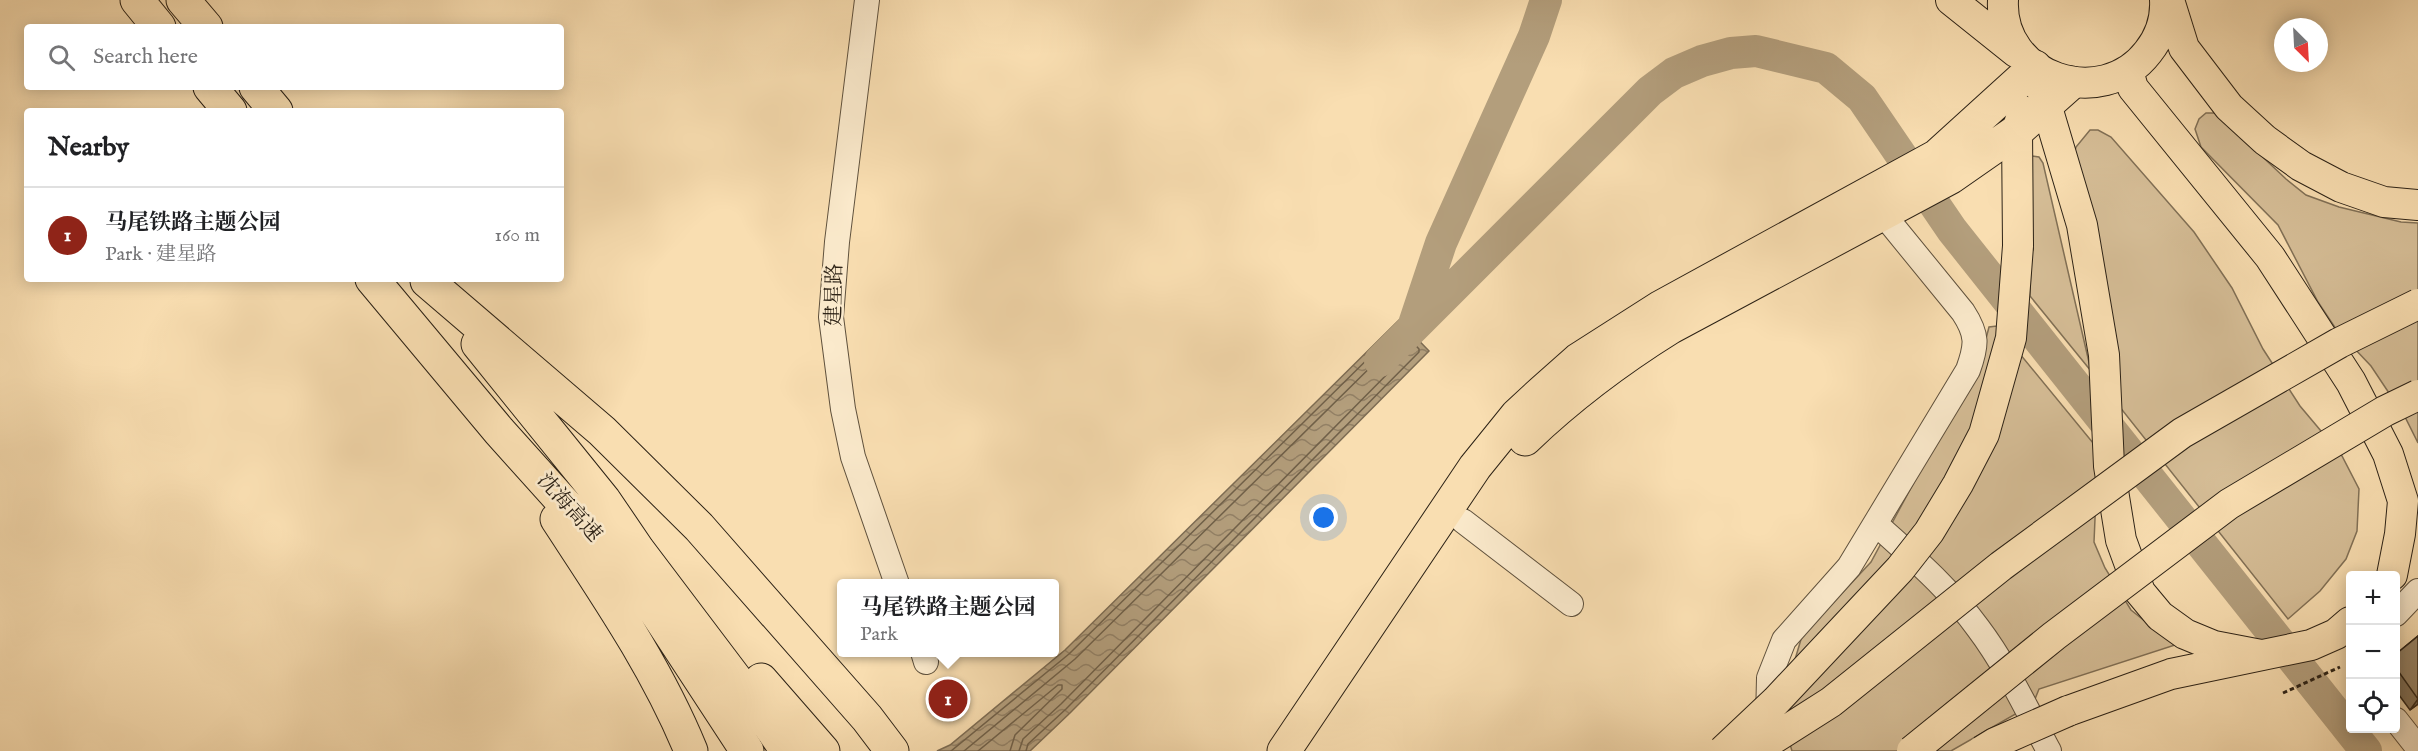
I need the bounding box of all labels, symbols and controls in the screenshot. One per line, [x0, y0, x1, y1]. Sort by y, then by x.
north arrow [2274, 18, 2328, 72]
search box [24, 24, 564, 90]
icon: search [45, 41, 78, 74]
text: Search here [93, 43, 198, 71]
text: Nearby [48, 131, 129, 164]
text: 马尾铁路主题公园 [105, 209, 281, 237]
text: 1 [64, 223, 71, 248]
text: 160 m [494, 223, 540, 248]
text: Park · 建星路 [105, 242, 216, 267]
street label: 建星路 [821, 263, 849, 327]
street label: 沈海高速 [531, 468, 607, 548]
your location [1309, 503, 1338, 532]
map controls [2346, 571, 2400, 733]
button: + [2346, 571, 2400, 625]
popup [837, 579, 1059, 657]
text: 马尾铁路主题公园 [860, 594, 1036, 622]
text: Park [860, 622, 898, 647]
button: − [2346, 625, 2400, 679]
pin: 1 [928, 676, 968, 722]
button: locate [2346, 679, 2400, 733]

